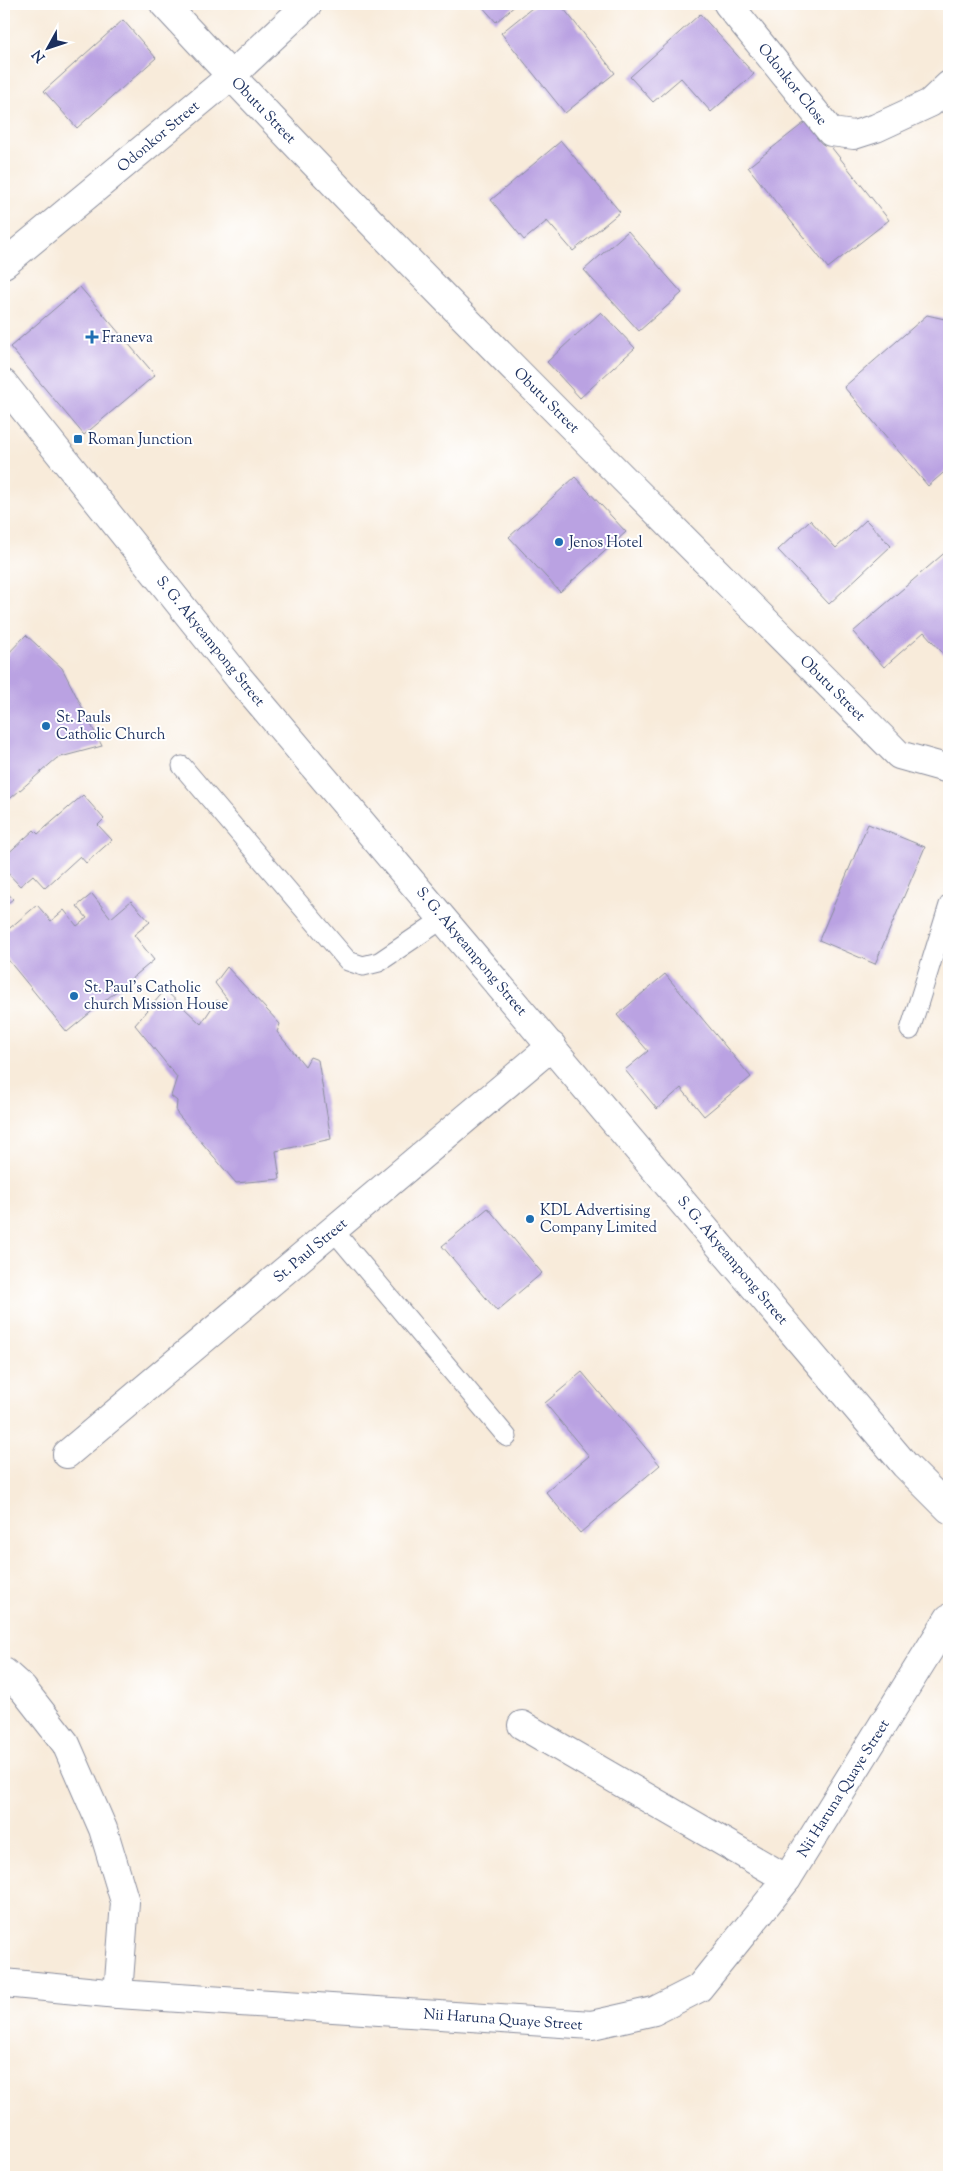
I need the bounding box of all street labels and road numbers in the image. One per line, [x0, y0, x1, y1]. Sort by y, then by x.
street label: Odonkor Close [752, 39, 832, 131]
street label: Obutu Street [226, 73, 300, 149]
street label: Odonkor Street [113, 96, 205, 178]
street label: Obutu Street [508, 363, 584, 439]
street label: S. G. Akyeampong Street [150, 572, 269, 712]
street label: Obutu Street [794, 651, 870, 727]
street label: S. G. Akyeampong Street [411, 883, 531, 1021]
street label: S. G. Akyeampong Street [672, 1192, 792, 1330]
street label: St. Paul Street [269, 1214, 352, 1288]
street label: Nii Haruna Quaye Street [793, 1716, 895, 1862]
street label: Nii Haruna Quaye Street [423, 2004, 583, 2037]

